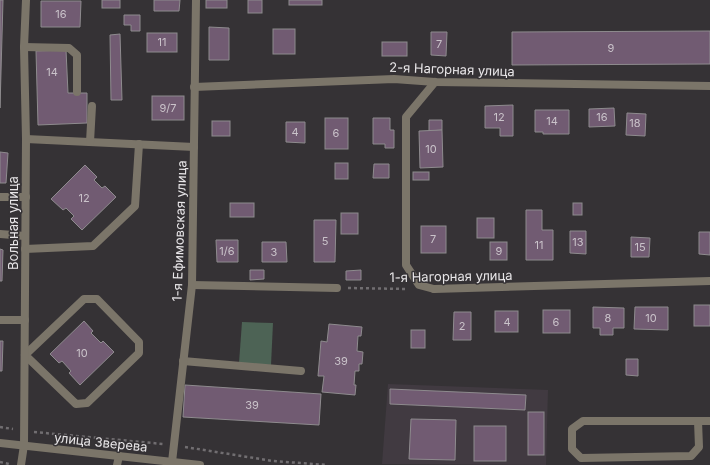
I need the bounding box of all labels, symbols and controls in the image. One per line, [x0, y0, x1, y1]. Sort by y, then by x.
house number: 16 [55, 7, 67, 21]
house number: 11 [158, 35, 166, 49]
house number: 7 [436, 37, 442, 51]
house number: 9 [608, 41, 615, 55]
street label: 2-я Нагорная улица [389, 59, 515, 79]
house number: 14 [46, 65, 58, 79]
house number: 9/7 [159, 101, 177, 115]
house number: 12 [493, 110, 505, 124]
house number: 16 [596, 110, 608, 124]
house number: 14 [546, 114, 558, 128]
house number: 18 [629, 116, 641, 130]
house number: 4 [291, 125, 299, 139]
house number: 6 [333, 126, 340, 140]
house number: 10 [425, 142, 437, 156]
street label: 1-я Ефимовская улица [169, 160, 189, 302]
street label: Вольная улица [5, 176, 21, 270]
house number: 12 [78, 191, 90, 205]
house number: 7 [430, 232, 436, 246]
house number: 5 [322, 234, 329, 248]
house number: 13 [572, 235, 584, 249]
house number: 11 [535, 238, 543, 252]
house number: 15 [634, 240, 646, 254]
house number: 1/6 [219, 244, 235, 258]
house number: 9 [496, 244, 503, 258]
house number: 3 [271, 245, 278, 259]
street label: 1-я Нагорная улица [389, 267, 513, 285]
house number: 8 [605, 311, 612, 325]
house number: 10 [645, 311, 657, 325]
house number: 4 [503, 315, 511, 329]
house number: 6 [553, 315, 560, 329]
house number: 2 [459, 319, 465, 333]
house number: 10 [76, 346, 88, 360]
house number: 39 [334, 354, 348, 368]
house number: 39 [245, 398, 259, 412]
street label: улица Зверева [54, 429, 148, 455]

